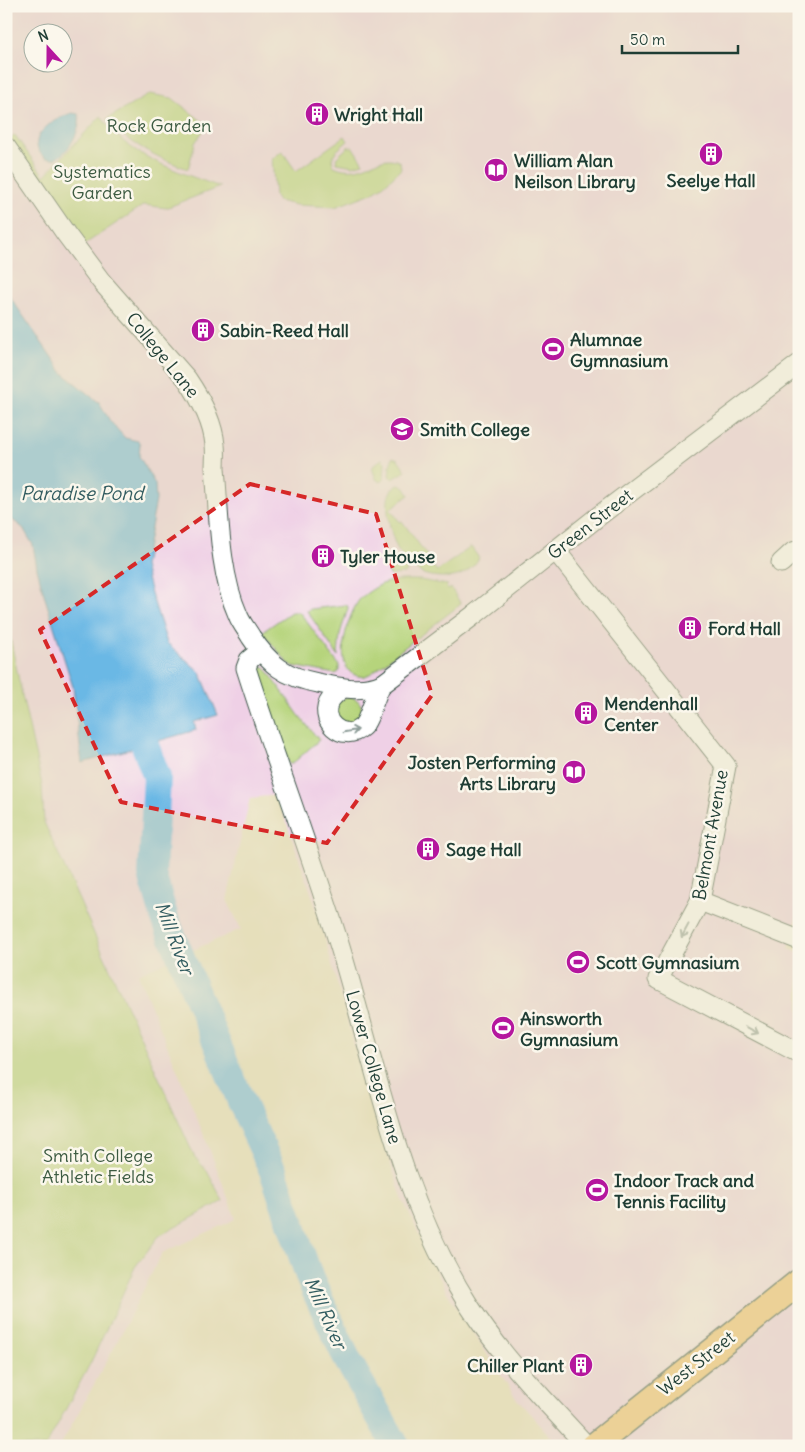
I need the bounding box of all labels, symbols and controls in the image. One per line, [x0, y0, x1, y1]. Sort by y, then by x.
north arrow [22, 22, 72, 72]
scale bar [622, 22, 739, 54]
text: N [36, 26, 51, 46]
text: 50 m [630, 30, 665, 49]
building icon: Wright Hall [304, 101, 330, 127]
place label: Wright Hall [334, 103, 423, 126]
park label: Rock Garden [106, 114, 212, 137]
building icon: Seelye Hall [698, 141, 724, 167]
place label: William Alan Neilson Library [514, 149, 636, 193]
library icon: William Alan Neilson Library [483, 157, 509, 183]
park label: Systematics Garden [53, 160, 151, 204]
place label: Seelye Hall [667, 169, 755, 192]
street label: College Lane [121, 307, 205, 403]
building icon: Sabin-Reed Hall [190, 317, 216, 343]
place label: Sabin-Reed Hall [220, 319, 349, 342]
place label: Alumnae Gymnasium [570, 328, 668, 372]
sports icon: Alumnae Gymnasium [540, 336, 566, 362]
school or university icon: Smith College [389, 416, 415, 442]
place label: Smith College [420, 418, 530, 441]
water label: Paradise Pond [21, 481, 146, 505]
street label: Green Street [543, 484, 637, 564]
building icon: Tyler House [310, 543, 336, 569]
place label: Tyler House [340, 545, 435, 568]
building icon: Ford Hall [677, 615, 703, 641]
place label: Ford Hall [708, 617, 781, 640]
place label: Mendenhall Center [604, 692, 698, 736]
building icon: Mendenhall Center [573, 700, 599, 726]
one-way arrow [343, 725, 359, 735]
place label: Josten Performing Arts Library [408, 751, 556, 795]
library icon: Josten Performing Arts Library [561, 759, 587, 785]
street label: Belmont Avenue [687, 768, 733, 902]
building icon: Sage Hall [415, 836, 441, 862]
place label: Sage Hall [446, 838, 522, 861]
water label: Mill River [150, 898, 201, 980]
one-way arrow [680, 923, 690, 938]
sports icon: Scott Gymnasium [565, 949, 591, 975]
place label: Scott Gymnasium [596, 951, 740, 974]
street label: Lower College Lane [341, 987, 407, 1147]
place label: Ainsworth Gymnasium [520, 1007, 618, 1051]
sports icon: Ainsworth Gymnasium [490, 1015, 516, 1041]
one-way arrow [745, 1025, 760, 1035]
park label: Smith College Athletic Fields [42, 1144, 154, 1188]
place label: Indoor Track and Tennis Facility [614, 1169, 754, 1213]
sports icon: Indoor Track and Tennis Facility [584, 1177, 610, 1203]
water label: Mill River [300, 1273, 353, 1355]
street label: West Street [653, 1326, 739, 1400]
building icon: Chiller Plant [568, 1352, 594, 1378]
place label: Chiller Plant [467, 1354, 565, 1377]

